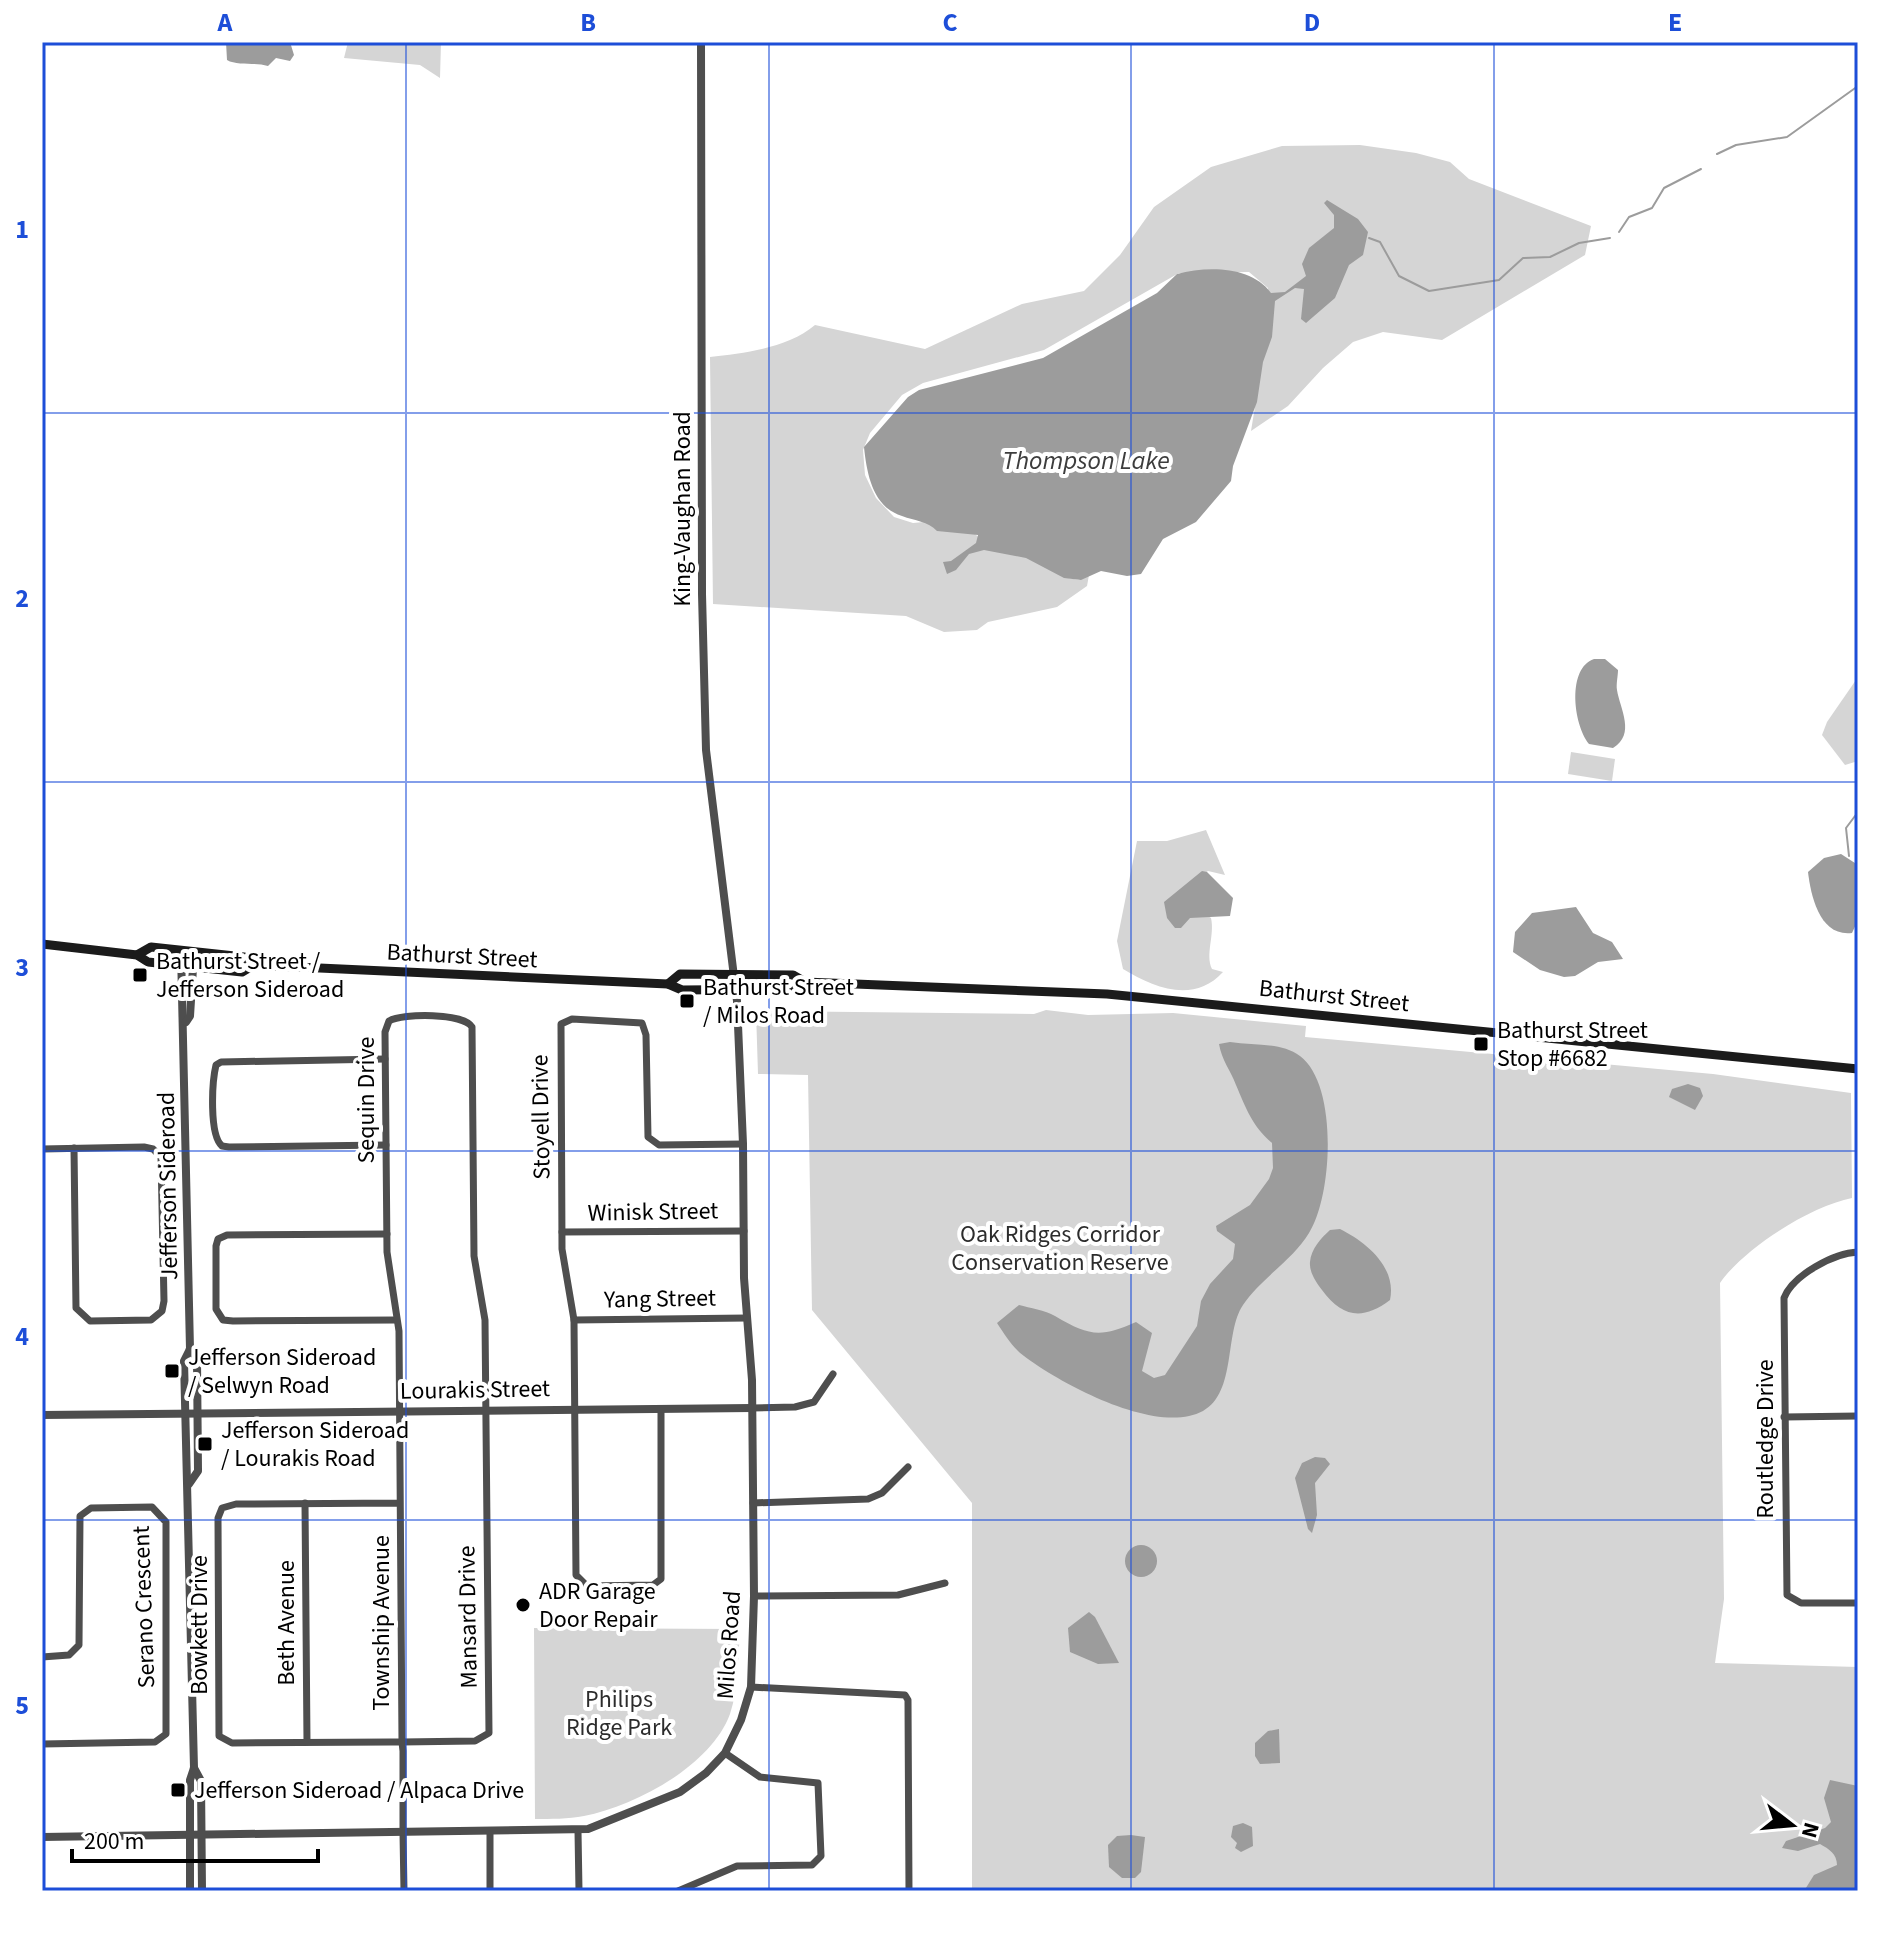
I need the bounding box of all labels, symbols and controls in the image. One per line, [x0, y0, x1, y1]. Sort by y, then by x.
text: A [217, 4, 234, 41]
text: B [580, 4, 596, 41]
text: C [942, 4, 958, 41]
text: D [1304, 4, 1320, 41]
text: E [1668, 4, 1682, 41]
text: 1 [15, 211, 29, 248]
street label: King-Vaughan Road [665, 411, 700, 607]
water label: Thompson Lake [1002, 442, 1170, 479]
text: 2 [15, 580, 29, 617]
street label: Bathurst Street [386, 935, 538, 977]
place label: Bathurst Street / Jefferson Sideroad [156, 944, 344, 1007]
text: 3 [15, 949, 29, 986]
marker: Bathurst Street / Jefferson Sideroad [131, 966, 149, 984]
place label: Bathurst Street / Milos Road [703, 970, 854, 1033]
street label: Bathurst Street [1257, 971, 1411, 1021]
marker: Bathurst Street / Milos Road [678, 992, 696, 1010]
place label: Bathurst Street Stop #6682 [1497, 1013, 1648, 1076]
marker: Bathurst Street Stop #6682 [1472, 1035, 1490, 1053]
street label: Sequin Drive [349, 1037, 384, 1163]
street label: Stoyell Drive [522, 1054, 560, 1180]
street label: Jefferson Sideroad [149, 1092, 187, 1280]
street label: Winisk Street [587, 1193, 719, 1231]
park label: Oak Ridges Corridor Conservation Reserve [951, 1217, 1169, 1280]
street label: Yang Street [603, 1281, 716, 1317]
text: 4 [15, 1318, 29, 1355]
place label: Jefferson Sideroad / Selwyn Road [188, 1340, 376, 1403]
street label: Routledge Drive [1748, 1359, 1783, 1519]
marker: Jefferson Sideroad / Selwyn Road [163, 1362, 181, 1380]
street label: Lourakis Street [400, 1371, 550, 1409]
place label: Jefferson Sideroad / Lourakis Road [221, 1413, 409, 1476]
marker: Jefferson Sideroad / Lourakis Road [196, 1435, 214, 1453]
street label: Serano Crescent [124, 1525, 164, 1689]
street label: Township Avenue [364, 1535, 399, 1711]
street label: Mansard Drive [449, 1545, 487, 1689]
street label: Bowkett Drive [182, 1555, 217, 1695]
street label: Beth Avenue [269, 1560, 304, 1686]
place label: ADR Garage Door Repair [539, 1574, 658, 1637]
street label: Milos Road [708, 1590, 750, 1700]
marker: ADR Garage Door Repair [514, 1596, 532, 1614]
park label: Philips Ridge Park [566, 1682, 672, 1745]
text: 5 [15, 1687, 29, 1724]
place label: Jefferson Sideroad / Alpaca Drive [194, 1773, 524, 1808]
marker: Jefferson Sideroad / Alpaca Drive [169, 1781, 187, 1799]
north arrow [1752, 1785, 1832, 1865]
scale bar [72, 1813, 318, 1863]
text: N [1793, 1819, 1828, 1842]
text: 200 m [84, 1824, 144, 1859]

